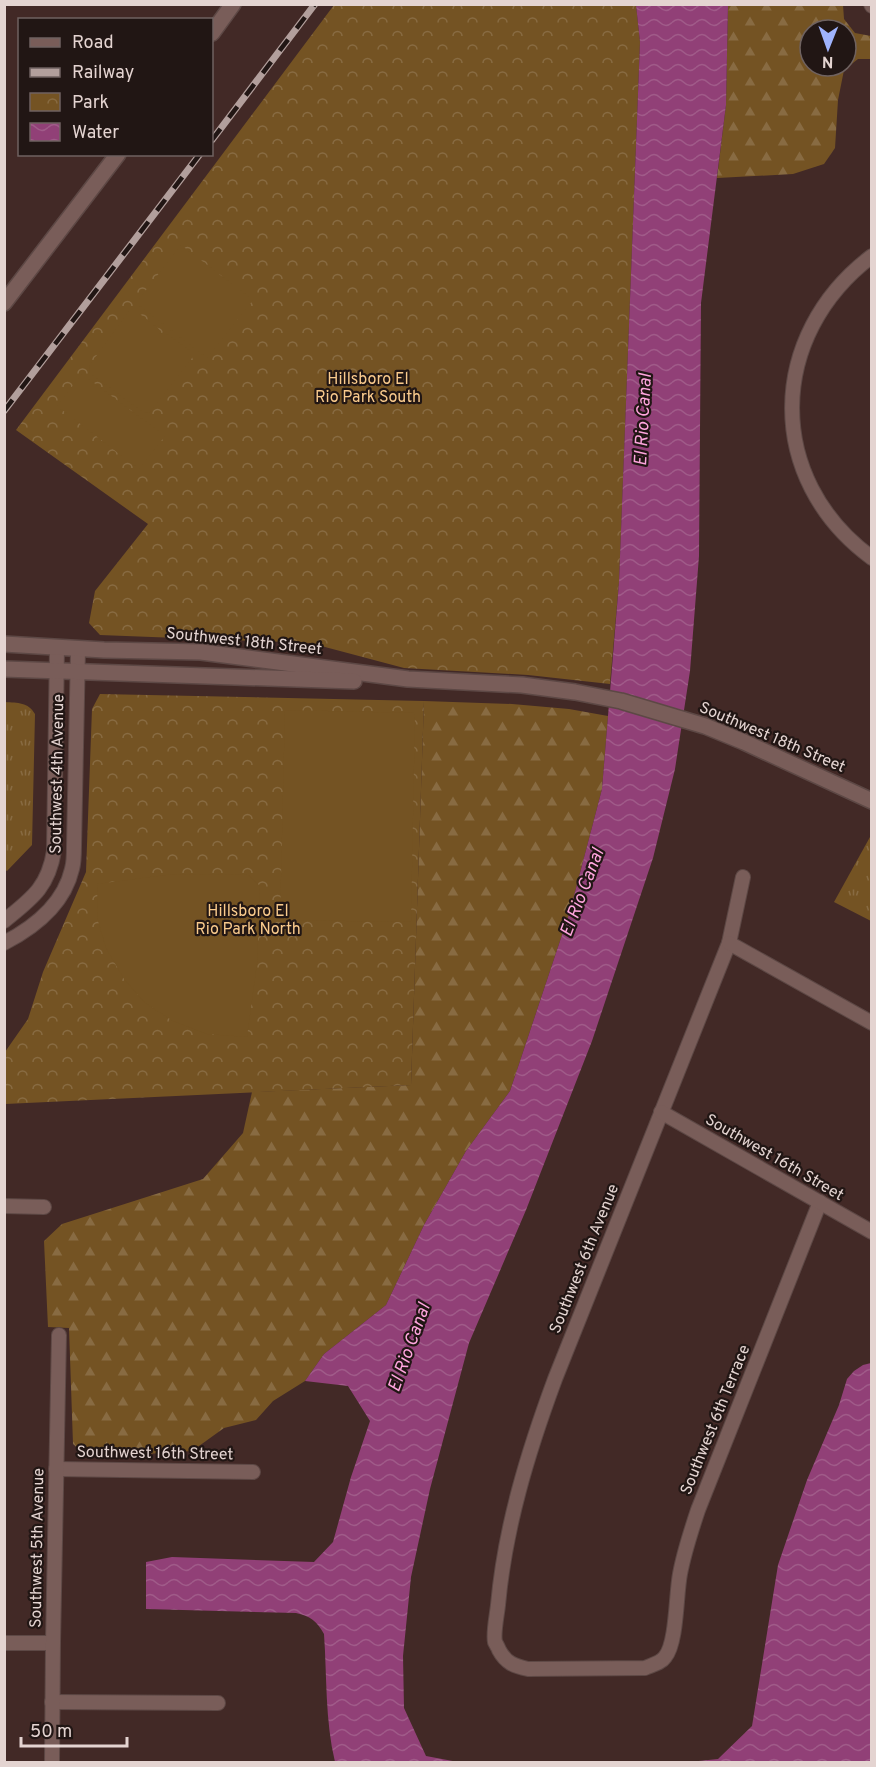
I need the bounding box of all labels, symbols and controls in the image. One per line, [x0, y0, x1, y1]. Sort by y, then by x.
legend [18, 18, 213, 156]
north arrow [798, 18, 858, 78]
text: Road [72, 32, 114, 55]
text: N [822, 51, 834, 71]
text: Railway [72, 62, 134, 85]
text: Park [72, 92, 109, 115]
text: Water [72, 122, 119, 145]
park label: Hillsboro El Rio Park South [315, 370, 421, 408]
water label: El Rio Canal [630, 372, 658, 467]
street label: Southwest 18th Street [165, 624, 323, 660]
street label: Southwest 4th Avenue [47, 694, 69, 854]
street label: Southwest 18th Street [696, 698, 848, 778]
water label: El Rio Canal [556, 844, 611, 940]
park label: Hillsboro El Rio Park North [195, 902, 301, 940]
street label: Southwest 16th Street [701, 1110, 847, 1206]
street label: Southwest 6th Avenue [546, 1181, 624, 1337]
water label: El Rio Canal [383, 1299, 437, 1395]
street label: Southwest 6th Terrace [677, 1342, 755, 1498]
street label: Southwest 16th Street [76, 1443, 234, 1465]
street label: Southwest 5th Avenue [27, 1468, 49, 1628]
scale bar [21, 1710, 128, 1748]
text: 50 m [30, 1721, 72, 1744]

